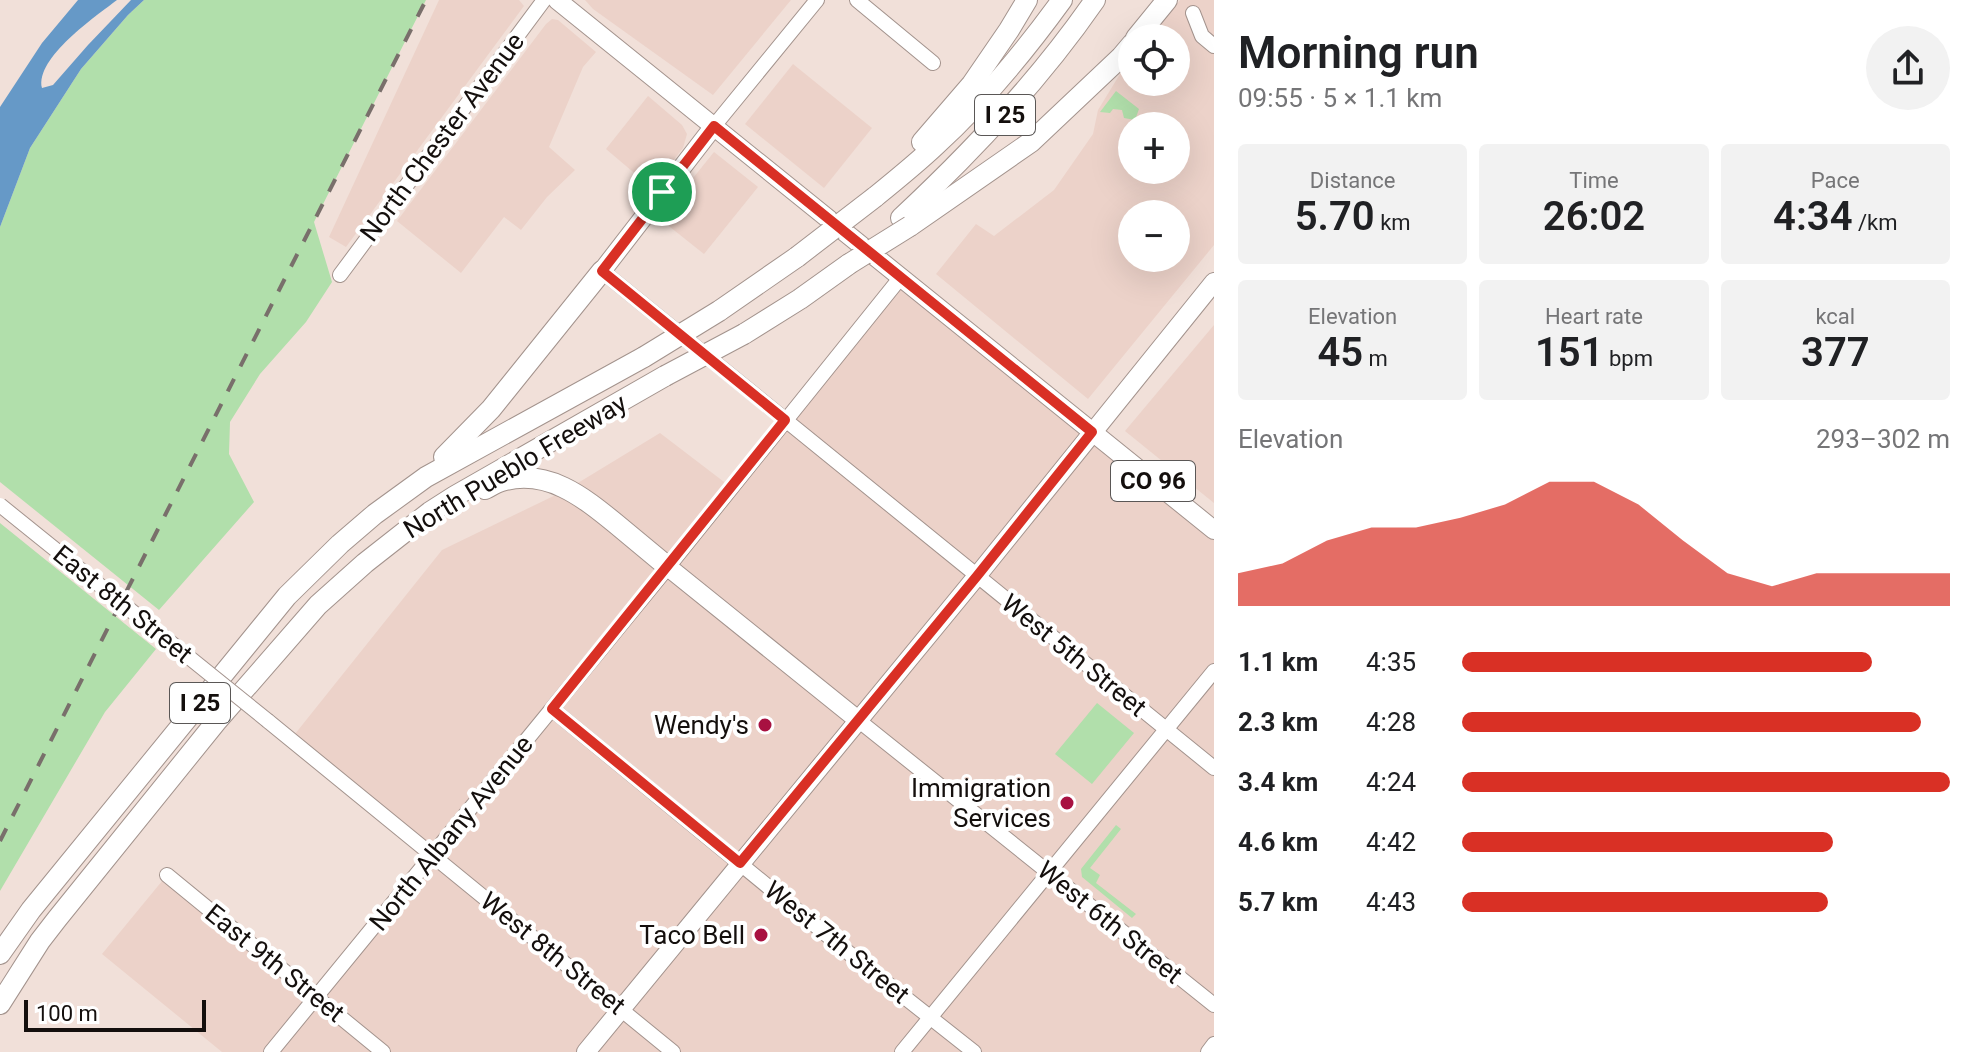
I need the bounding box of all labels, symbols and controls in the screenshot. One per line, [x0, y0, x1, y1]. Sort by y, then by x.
map controls [1118, 24, 1190, 272]
button: locate [1118, 24, 1190, 96]
button: share [1866, 26, 1950, 110]
street label: North Chester Avenue [354, 27, 530, 247]
text: Morning run [1238, 27, 1479, 79]
text: 09:55 · 5 × 1.1 km [1238, 83, 1442, 113]
road number: I 25 [975, 95, 1035, 135]
button: + [1118, 112, 1190, 184]
pin [628, 158, 696, 226]
text: Distance [1310, 168, 1395, 193]
text: Time [1569, 168, 1619, 193]
text: Pace [1811, 168, 1860, 193]
icon: arrive [640, 170, 684, 214]
text: 5.70 [1295, 193, 1375, 240]
text: 26:02 [1543, 193, 1645, 240]
text: 4:34 [1773, 193, 1853, 240]
button: − [1118, 200, 1190, 272]
text: km [1375, 210, 1411, 235]
text: /km [1853, 210, 1898, 235]
text: Elevation [1308, 304, 1397, 329]
text: Heart rate [1545, 304, 1643, 329]
text: kcal [1815, 304, 1855, 329]
text: 45 [1317, 329, 1363, 376]
text: 151 [1535, 329, 1604, 376]
text: 377 [1801, 329, 1870, 376]
text: m [1363, 346, 1388, 371]
text: bpm [1604, 346, 1653, 371]
street label: North Pueblo Freeway [398, 388, 632, 544]
text: Elevation [1238, 424, 1343, 454]
text: 293–302 m [1816, 424, 1950, 454]
road number: CO 96 [1111, 461, 1195, 501]
street label: East 8th Street [48, 539, 198, 669]
street label: West 5th Street [996, 588, 1152, 722]
text: 1.1 km [1238, 647, 1318, 677]
text: 4:35 [1366, 647, 1416, 677]
road number: I 25 [170, 683, 230, 723]
text: 2.3 km [1238, 707, 1318, 737]
text: 4:28 [1366, 707, 1416, 737]
place label: Wendy's [654, 710, 749, 740]
marker: Wendy's [756, 716, 774, 734]
street label: North Albany Avenue [363, 729, 539, 937]
text: 3.4 km [1238, 767, 1318, 797]
text: 4:24 [1366, 767, 1416, 797]
place label: Immigration Services [911, 773, 1051, 833]
marker: Immigration Services [1058, 794, 1076, 812]
text: 4.6 km [1238, 827, 1318, 857]
text: 4:42 [1366, 827, 1416, 857]
street label: West 6th Street [1032, 855, 1188, 989]
street label: West 7th Street [759, 875, 915, 1009]
street label: West 8th Street [475, 886, 631, 1020]
text: 5.7 km [1238, 887, 1318, 917]
text: 4:43 [1366, 887, 1416, 917]
street label: East 9th Street [200, 898, 350, 1028]
place label: Taco Bell [639, 920, 745, 950]
marker: Taco Bell [752, 926, 770, 944]
scale bar [24, 996, 206, 1032]
text: 100 m [36, 1001, 98, 1026]

